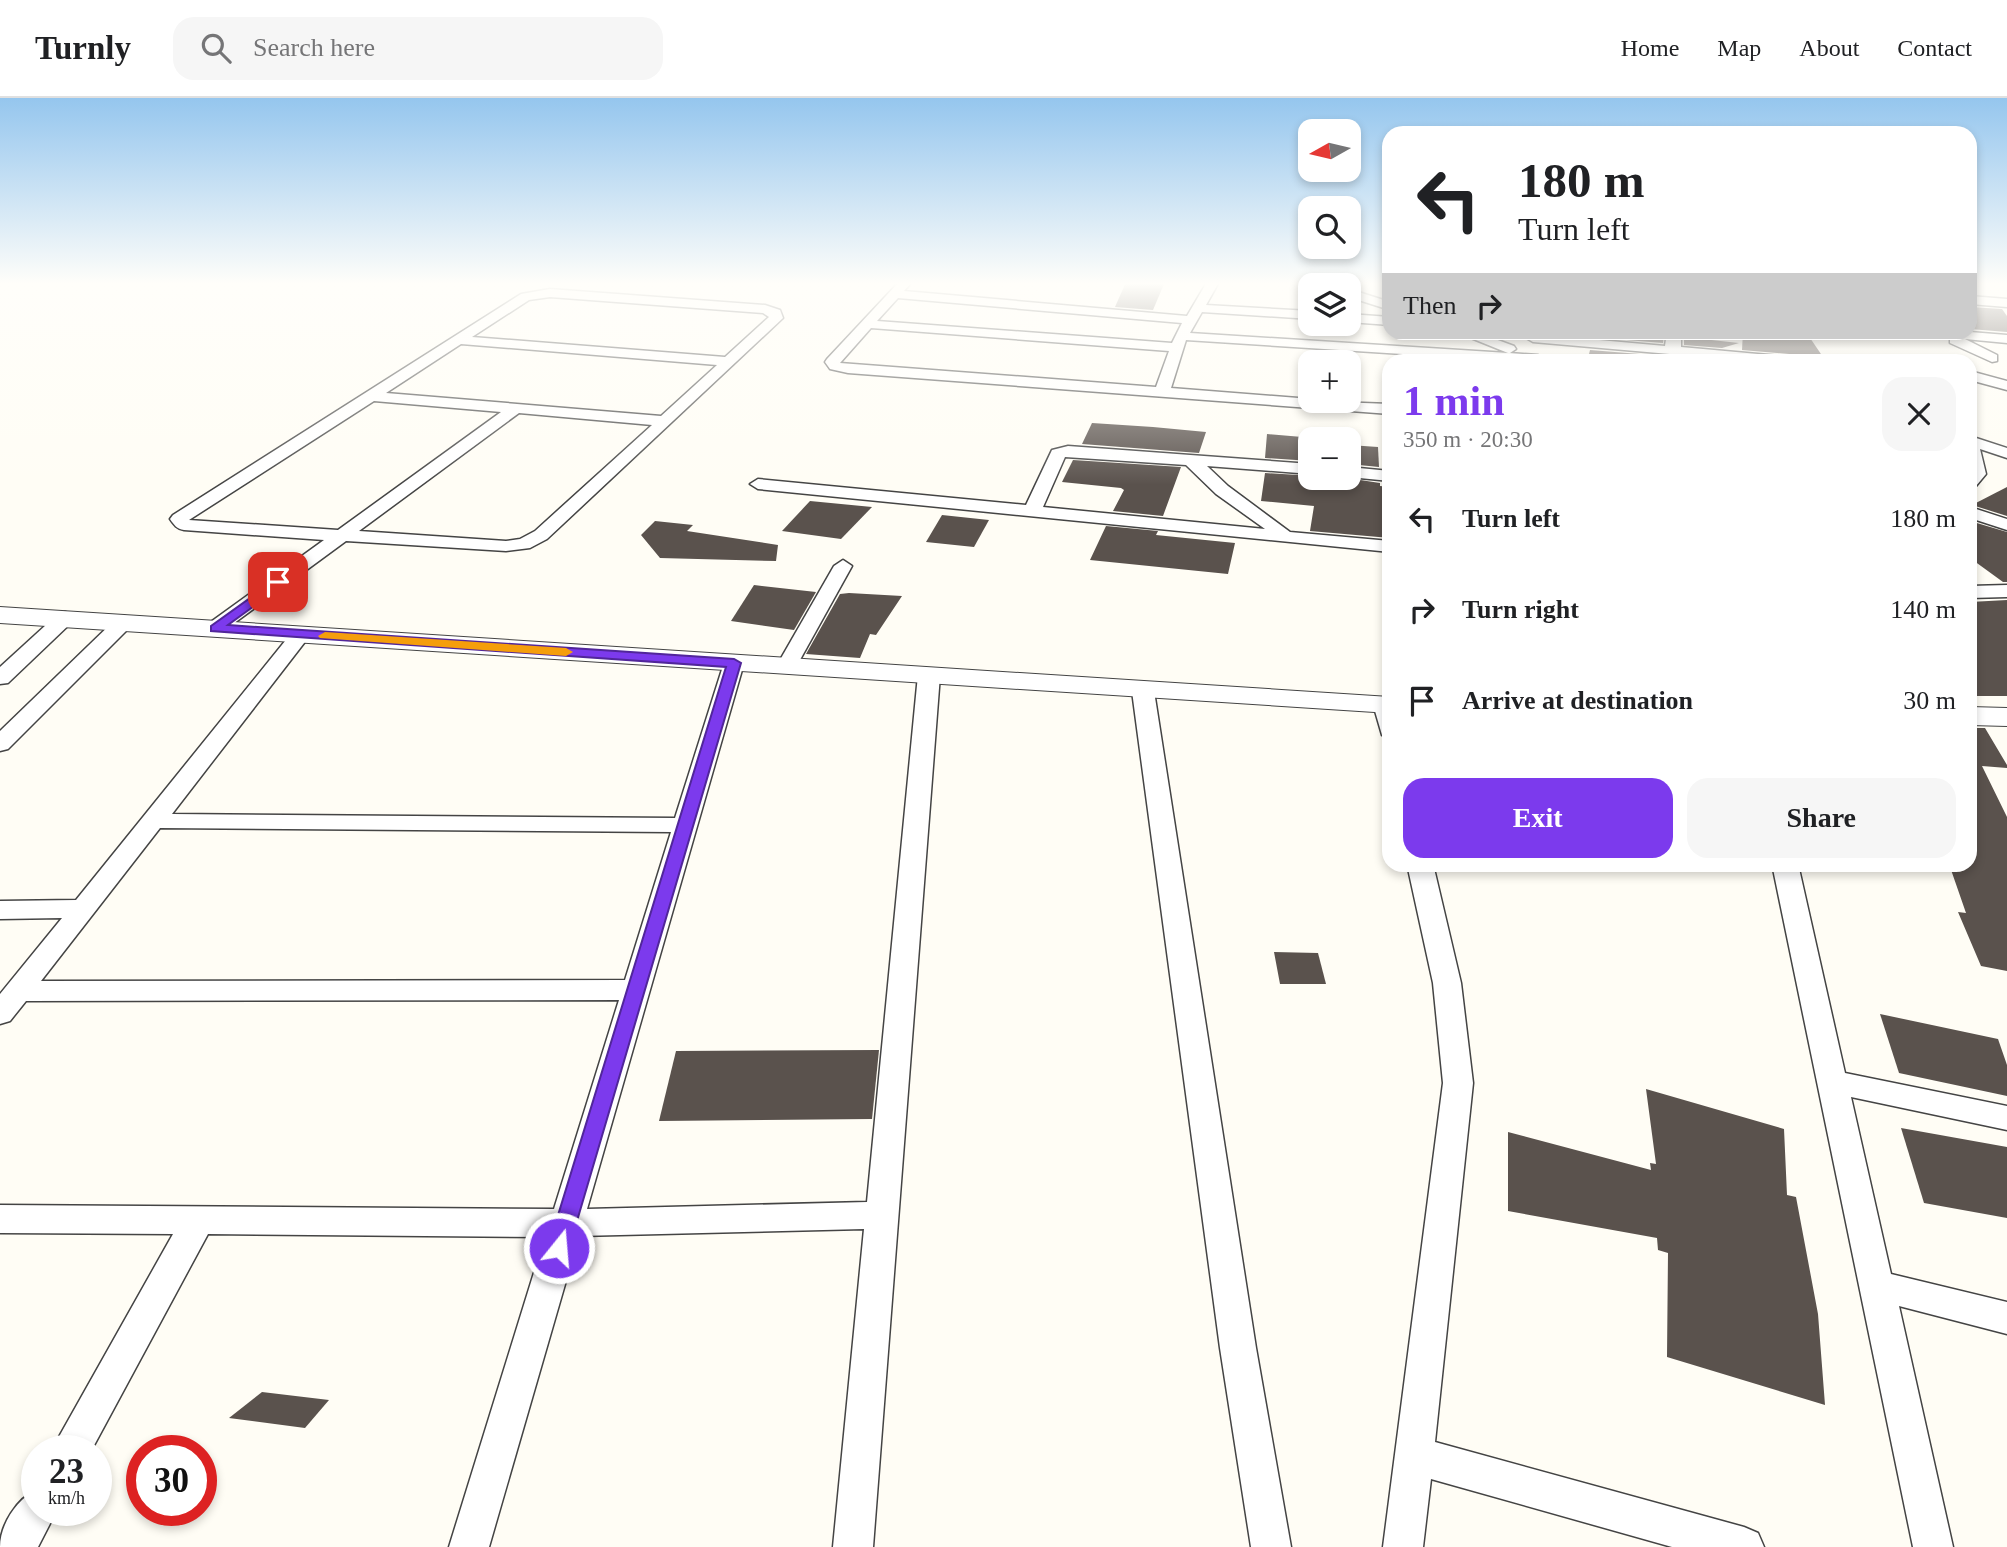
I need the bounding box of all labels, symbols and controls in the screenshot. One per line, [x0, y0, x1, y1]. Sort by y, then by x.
search box [173, 17, 663, 80]
icon: search [197, 29, 235, 67]
text: Turnly [35, 30, 131, 66]
text: Search here [253, 33, 375, 62]
text: Home [1621, 35, 1679, 61]
text: Map [1717, 35, 1761, 61]
text: About [1799, 35, 1859, 61]
text: Contact [1897, 35, 1972, 61]
north arrow [1298, 119, 1362, 182]
map controls [1298, 119, 1361, 490]
text: 180 m [1518, 153, 1645, 208]
icon: left [1403, 154, 1494, 245]
button: search [1298, 196, 1361, 259]
text: Turn left [1518, 211, 1630, 247]
button: layers [1298, 273, 1361, 336]
icon: right [1470, 287, 1508, 325]
text: Then [1403, 291, 1456, 320]
button: + [1298, 350, 1361, 413]
button: close [1882, 377, 1956, 451]
text: 1 min [1403, 378, 1505, 424]
button: − [1298, 427, 1361, 490]
text: 350 m · 20:30 [1403, 427, 1533, 452]
icon: left [1403, 500, 1441, 538]
text: Turn left [1462, 504, 1560, 533]
text: 180 m [1890, 504, 1956, 533]
pin [248, 552, 308, 612]
icon: arrive [259, 563, 297, 601]
icon: right [1403, 591, 1441, 629]
text: Turn right [1462, 595, 1579, 624]
text: 140 m [1890, 595, 1956, 624]
icon: arrive [1403, 682, 1441, 720]
text: Arrive at destination [1462, 686, 1693, 715]
text: 30 m [1903, 686, 1956, 715]
button: Exit [1403, 778, 1673, 858]
button: Share [1687, 778, 1956, 858]
position arrow [522, 1211, 596, 1285]
speed limit sign: 30 [126, 1435, 217, 1526]
text: 23 [49, 1452, 84, 1491]
text: km/h [48, 1488, 85, 1508]

